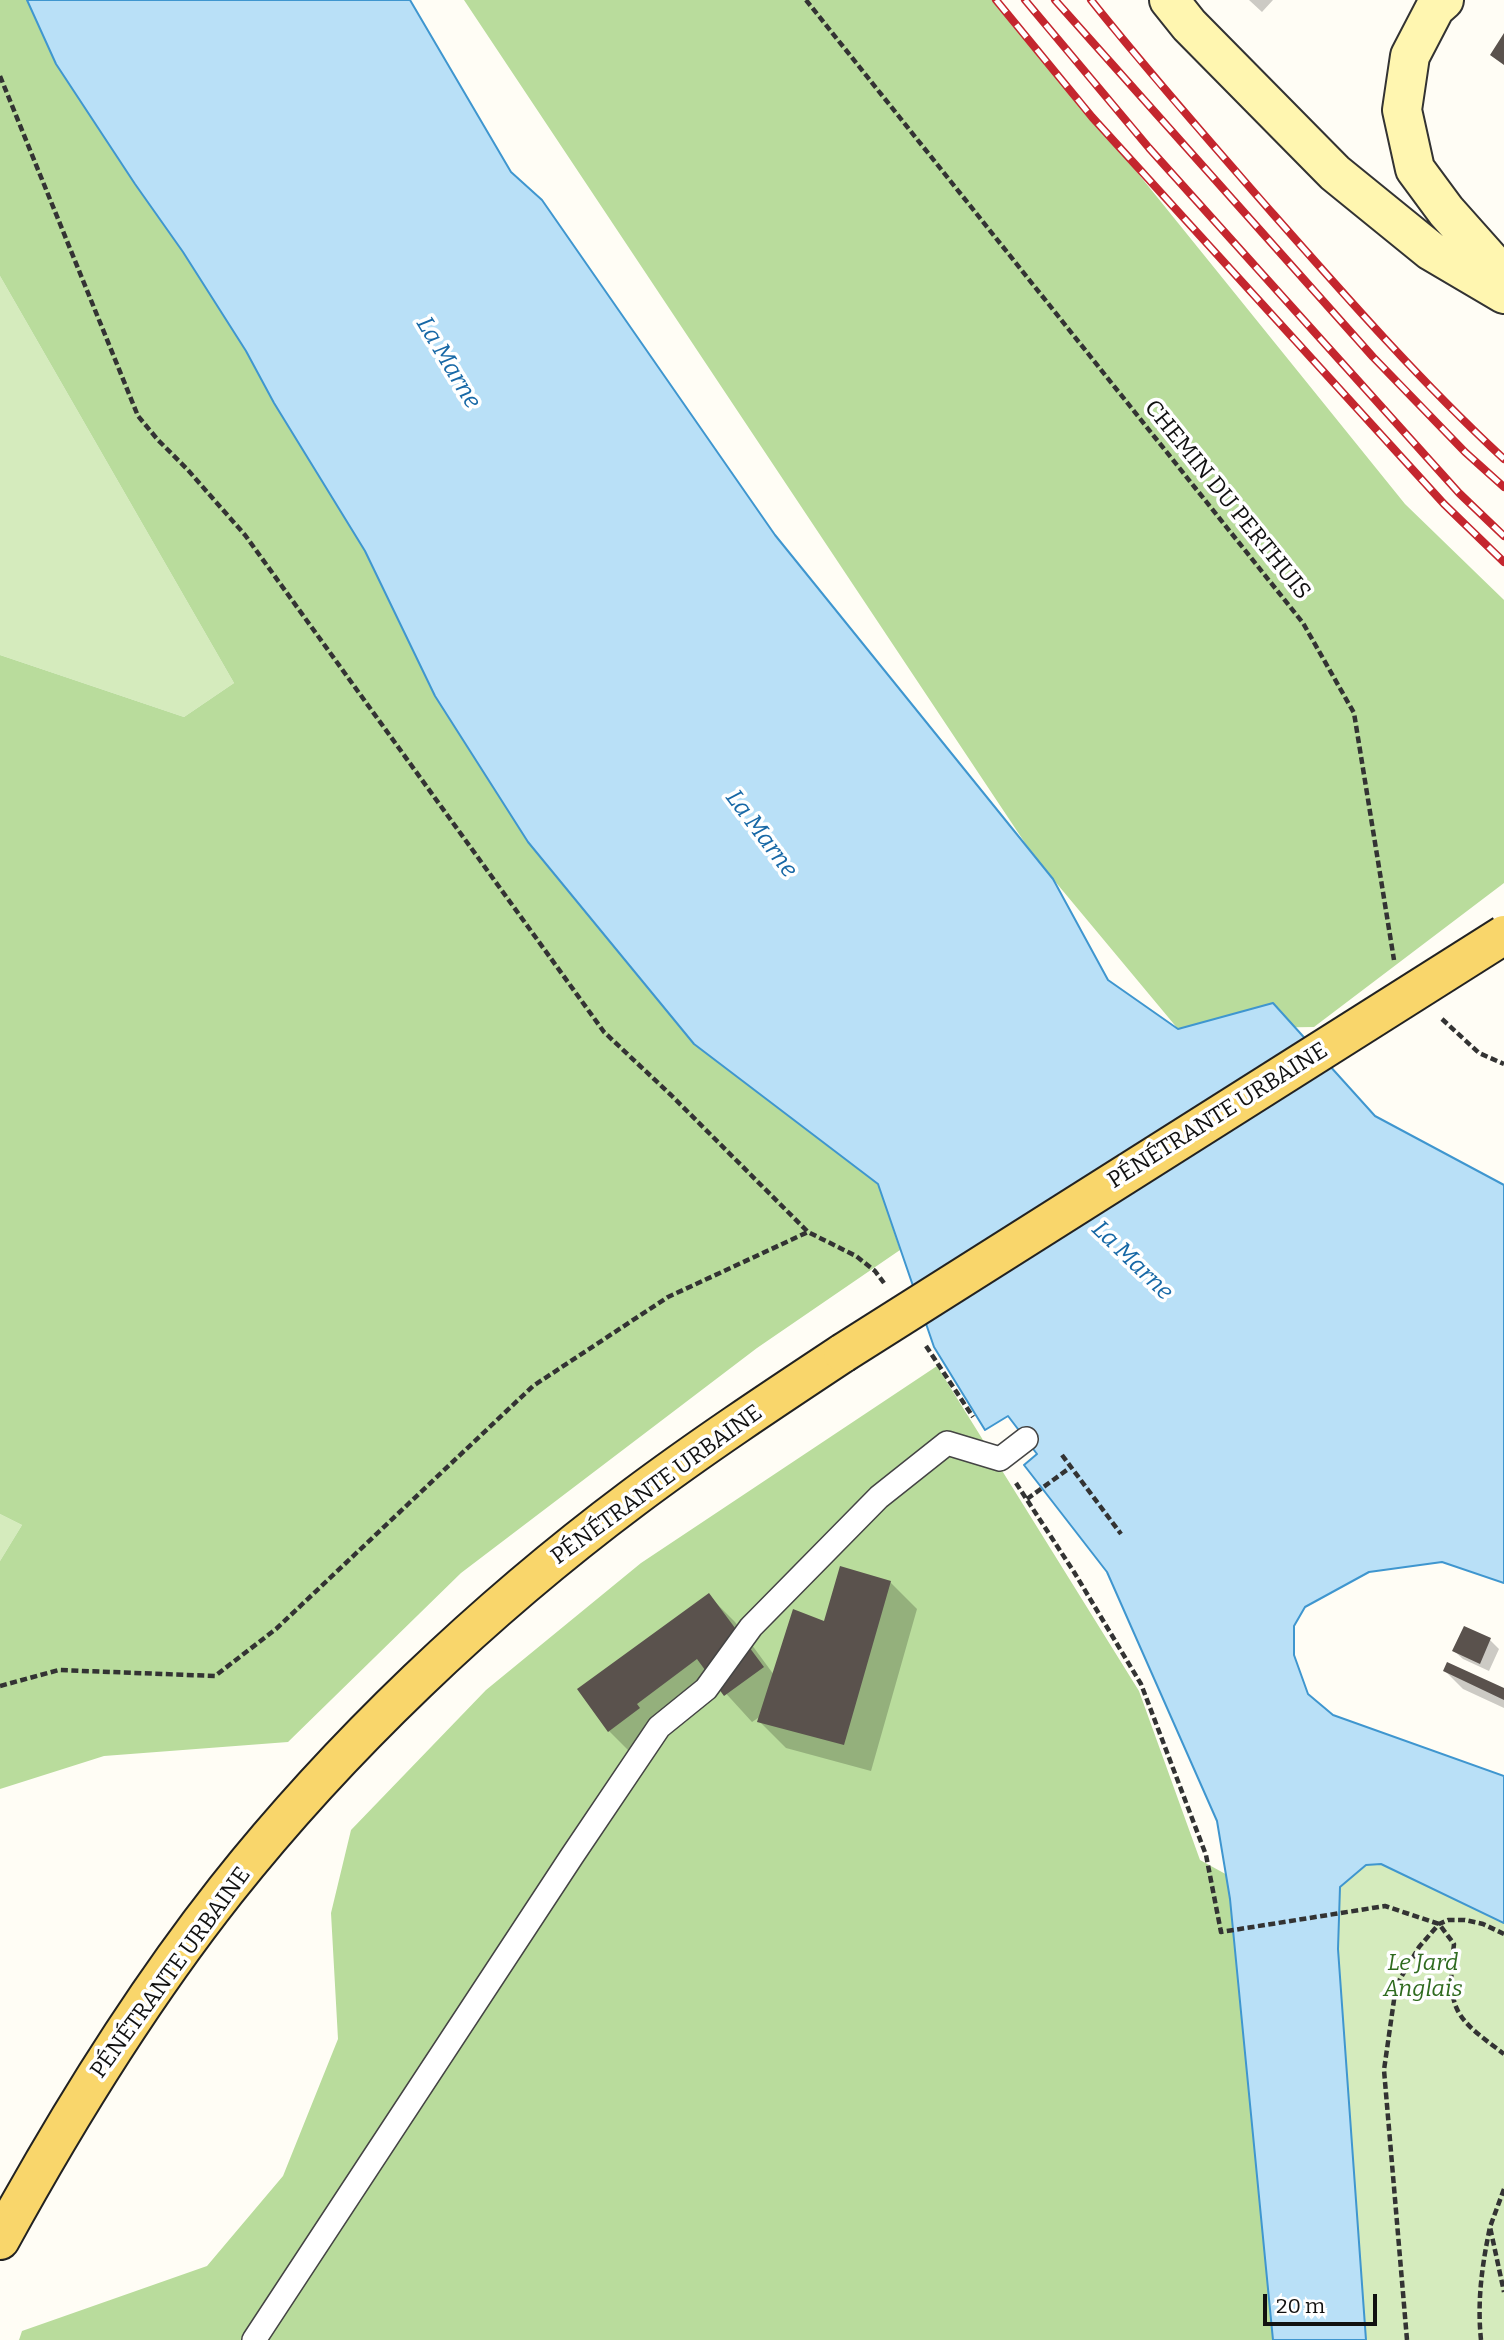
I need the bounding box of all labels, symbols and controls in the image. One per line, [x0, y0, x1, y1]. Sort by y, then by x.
water label: La Marne [409, 312, 487, 414]
street label: CHEMIN DU PERTHUIS [1138, 395, 1316, 605]
water label: La Marne [719, 785, 803, 883]
street label: PÉNÉTRANTE URBAINE [1103, 1037, 1333, 1195]
water label: La Marne [1085, 1215, 1179, 1307]
street label: PÉNÉTRANTE URBAINE [546, 1399, 768, 1571]
street label: PÉNÉTRANTE URBAINE [85, 1862, 257, 2084]
park label: Le Jard Anglais [1383, 1950, 1463, 2004]
scale bar [1266, 2280, 1380, 2324]
text: 20 m [1276, 2293, 1325, 2319]

